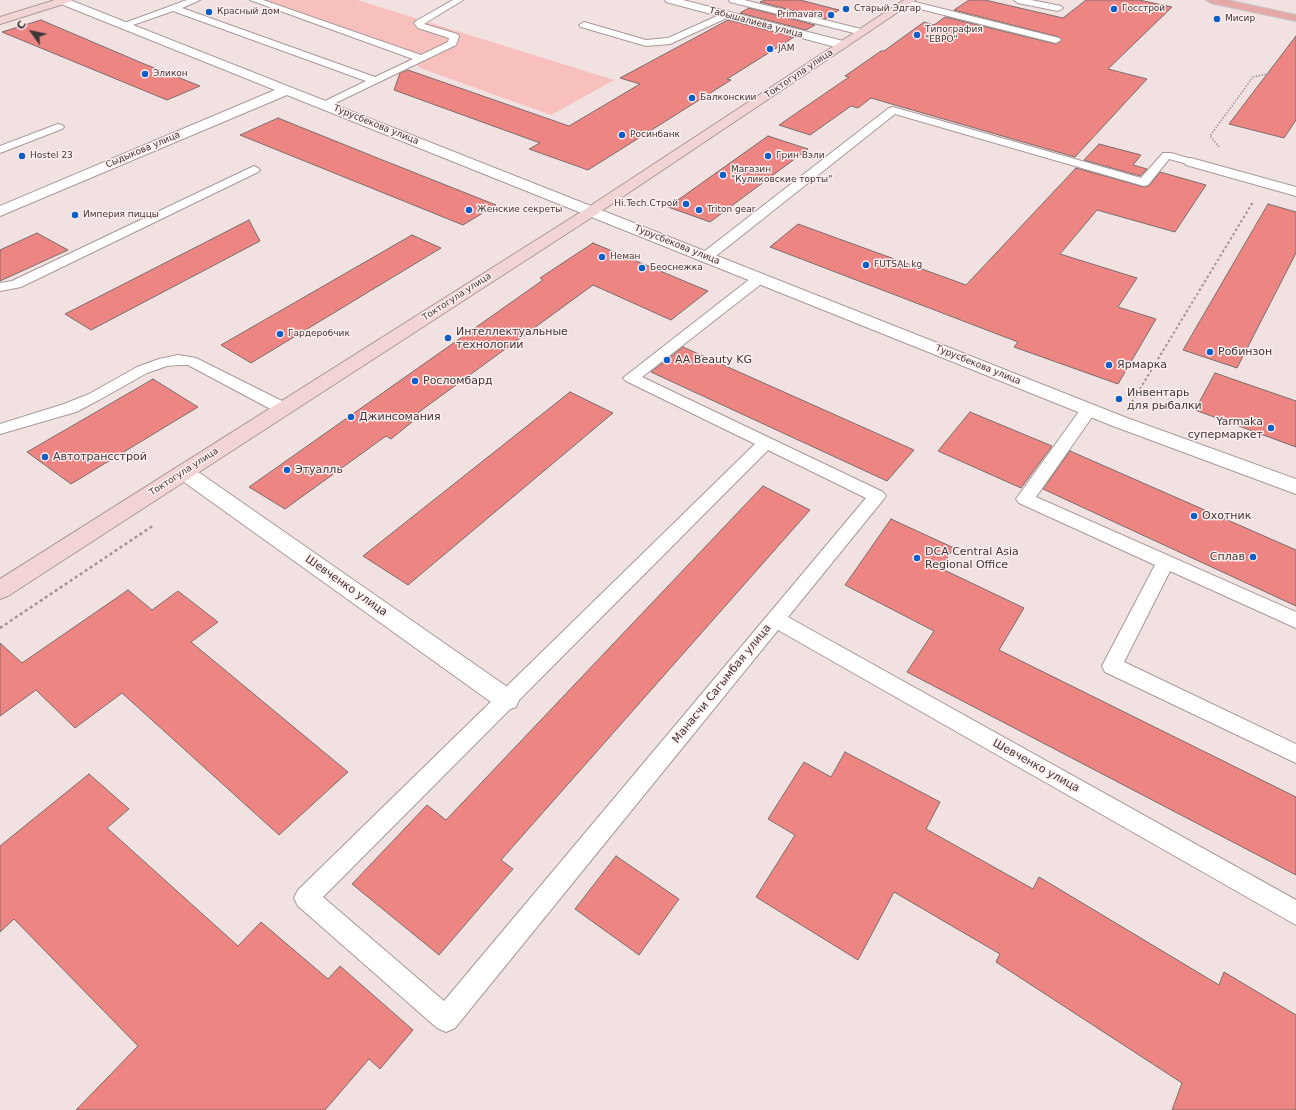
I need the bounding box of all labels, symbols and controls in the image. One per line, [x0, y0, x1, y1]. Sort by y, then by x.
marker: Старый Эдгар [841, 4, 851, 14]
place label: Старый Эдгар [854, 4, 921, 14]
marker: Госстрой [1109, 4, 1119, 14]
place label: Госстрой [1122, 4, 1165, 14]
street label: Табышалиева улица [708, 5, 804, 41]
marker: Красный дом [204, 7, 214, 17]
place label: Красный дом [217, 7, 280, 17]
place label: Primavara [777, 10, 823, 20]
marker: Primavara [826, 10, 836, 20]
north arrow [12, 12, 52, 52]
marker: Мисир [1212, 14, 1222, 24]
place label: Мисир [1225, 14, 1255, 24]
text: С [14, 18, 29, 32]
place label: Типография "ЕВРО" [925, 25, 983, 46]
marker: Типография "ЕВРО" [912, 30, 922, 40]
marker: JAM [765, 44, 775, 54]
place label: JAM [778, 44, 794, 54]
street label: Токтогула улица [763, 47, 835, 101]
marker: Эликон [140, 69, 150, 79]
place label: Эликон [153, 69, 188, 79]
marker: Балконскии [687, 93, 697, 103]
place label: Балконскии [700, 93, 756, 103]
street label: Турусбекова улица [332, 103, 420, 147]
street label: Сыдыкова улица [104, 129, 182, 171]
marker: Росинбанк [617, 130, 627, 140]
place label: Росинбанк [630, 130, 680, 140]
marker: Hostel 23 [17, 151, 27, 161]
place label: Hostel 23 [30, 151, 73, 161]
marker: Грин Вэли [763, 151, 773, 161]
place label: Грин Вэли [776, 151, 825, 161]
place label: Магазин "Куликовские торты" [731, 165, 832, 186]
marker: Магазин "Куликовские торты" [718, 170, 728, 180]
place label: Hi.Tech.Строй [614, 199, 678, 209]
marker: Hi.Tech.Строй [681, 199, 691, 209]
marker: Женские секреты [464, 205, 474, 215]
place label: Женские секреты [477, 205, 562, 215]
marker: Triton gear [694, 205, 704, 215]
place label: Triton gear [707, 205, 755, 215]
marker: Империя пиццы [70, 210, 80, 220]
place label: Империя пиццы [83, 210, 159, 220]
street label: Турусбекова улица [633, 223, 721, 267]
marker: Неман [597, 252, 607, 262]
place label: Неман [610, 252, 640, 262]
marker: FUTSAL.kg [861, 260, 871, 270]
place label: FUTSAL.kg [874, 260, 922, 270]
marker: Беоснежка [637, 263, 647, 273]
place label: Беоснежка [650, 263, 703, 273]
street label: Токтогула улица [421, 271, 493, 323]
place label: Интеллектуальные технологии [456, 325, 568, 351]
marker: Гардеробчик [275, 329, 285, 339]
place label: Гардеробчик [288, 329, 350, 339]
marker: Интеллектуальные технологии [443, 333, 453, 343]
street label: Турусбекова улица [934, 343, 1022, 387]
place label: Робинзон [1218, 345, 1272, 359]
marker: Робинзон [1205, 347, 1215, 357]
place label: AA Beauty KG [675, 353, 752, 367]
marker: AA Beauty KG [662, 355, 672, 365]
place label: Ярмарка [1117, 358, 1167, 372]
marker: Ярмарка [1104, 360, 1114, 370]
place label: Росломбард [423, 374, 493, 388]
marker: Росломбард [410, 376, 420, 386]
place label: Инвентарь для рыбалки [1127, 386, 1202, 412]
marker: Инвентарь для рыбалки [1114, 394, 1124, 404]
place label: Джинсомания [359, 410, 441, 424]
marker: Джинсомания [346, 412, 356, 422]
place label: Yarmaka супермаркет [1188, 415, 1263, 441]
marker: Yarmaka супермаркет [1266, 423, 1276, 433]
street label: Токтогула улица [148, 446, 220, 498]
place label: Автотрансстрой [53, 450, 147, 464]
marker: Автотрансстрой [40, 452, 50, 462]
place label: Этуалль [295, 463, 343, 477]
marker: Этуалль [282, 465, 292, 475]
place label: Охотник [1202, 509, 1251, 523]
marker: Охотник [1189, 511, 1199, 521]
place label: DCA Central Asia Regional Office [925, 545, 1019, 571]
place label: Сплав [1210, 550, 1245, 564]
marker: Сплав [1248, 552, 1258, 562]
street label: Шевченко улица [302, 553, 390, 619]
marker: DCA Central Asia Regional Office [912, 553, 922, 563]
street label: Манасчи Сагымбая улица [670, 622, 774, 746]
street label: Шевченко улица [990, 737, 1082, 795]

